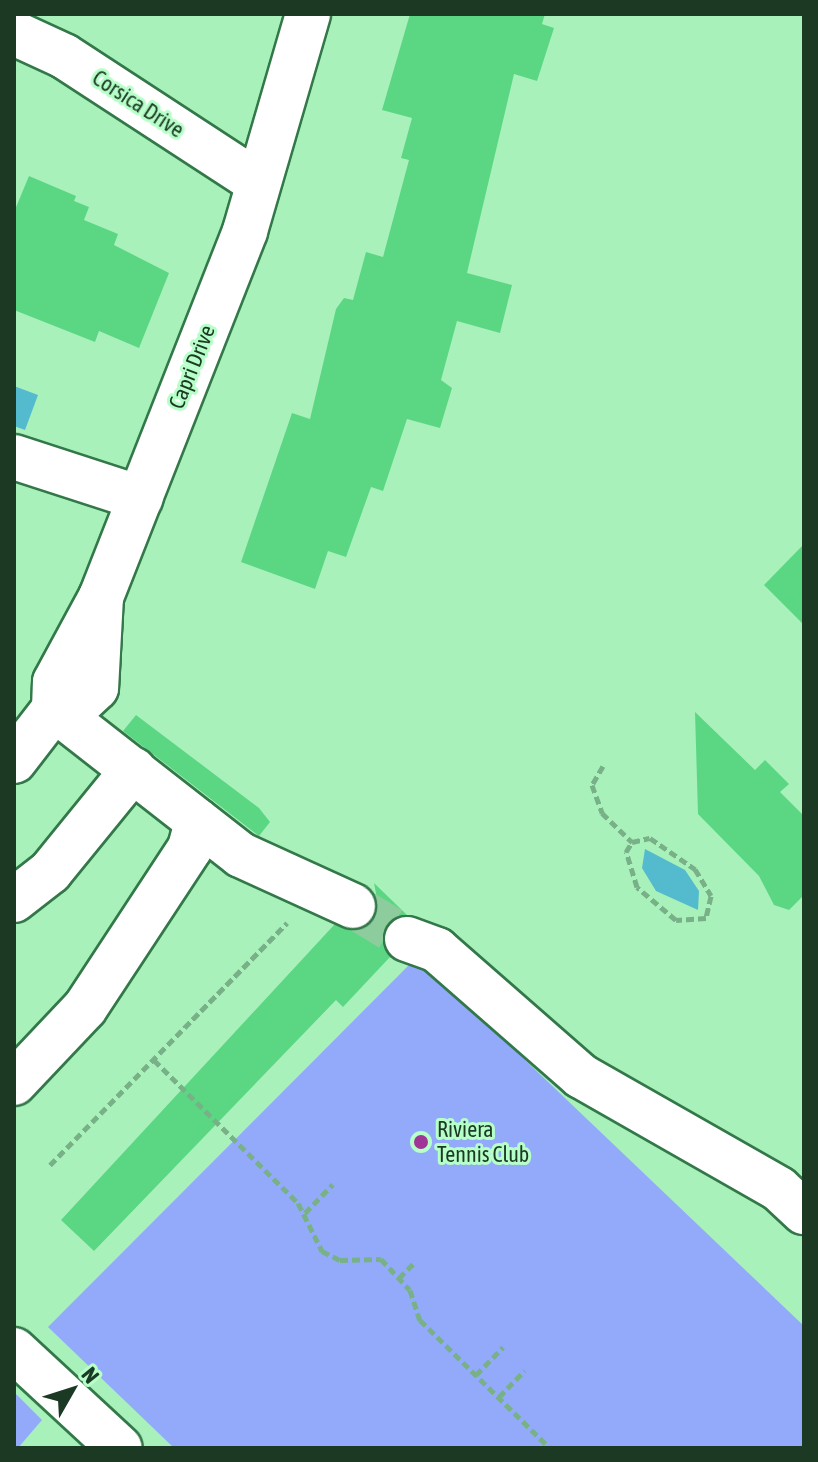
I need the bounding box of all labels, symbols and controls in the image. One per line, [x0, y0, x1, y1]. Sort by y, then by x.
street label: Corsica Drive [87, 65, 189, 143]
street label: Capri Drive [163, 321, 221, 413]
place label: Riviera Tennis Club [437, 1116, 529, 1168]
marker: Riviera Tennis Club [412, 1133, 430, 1151]
north arrow [32, 1350, 112, 1430]
text: N [76, 1362, 105, 1388]

